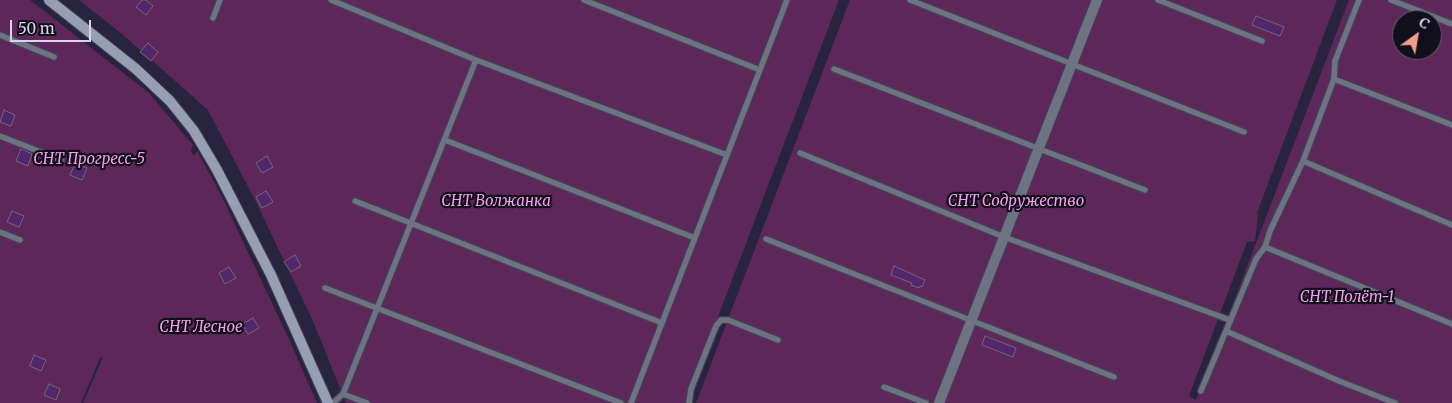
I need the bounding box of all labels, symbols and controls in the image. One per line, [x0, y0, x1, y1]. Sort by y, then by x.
scale bar [12, 10, 94, 42]
north arrow [1392, 10, 1442, 60]
text: С [1416, 13, 1433, 33]
text: 50 m [18, 19, 55, 38]
park label: СНТ Прогресс-5 [33, 151, 145, 169]
park label: СНТ Волжанка [441, 193, 551, 211]
park label: СНТ Содружество [948, 193, 1084, 211]
park label: СНТ Полёт-1 [1300, 289, 1394, 307]
park label: СНТ Лесное [159, 319, 243, 337]

